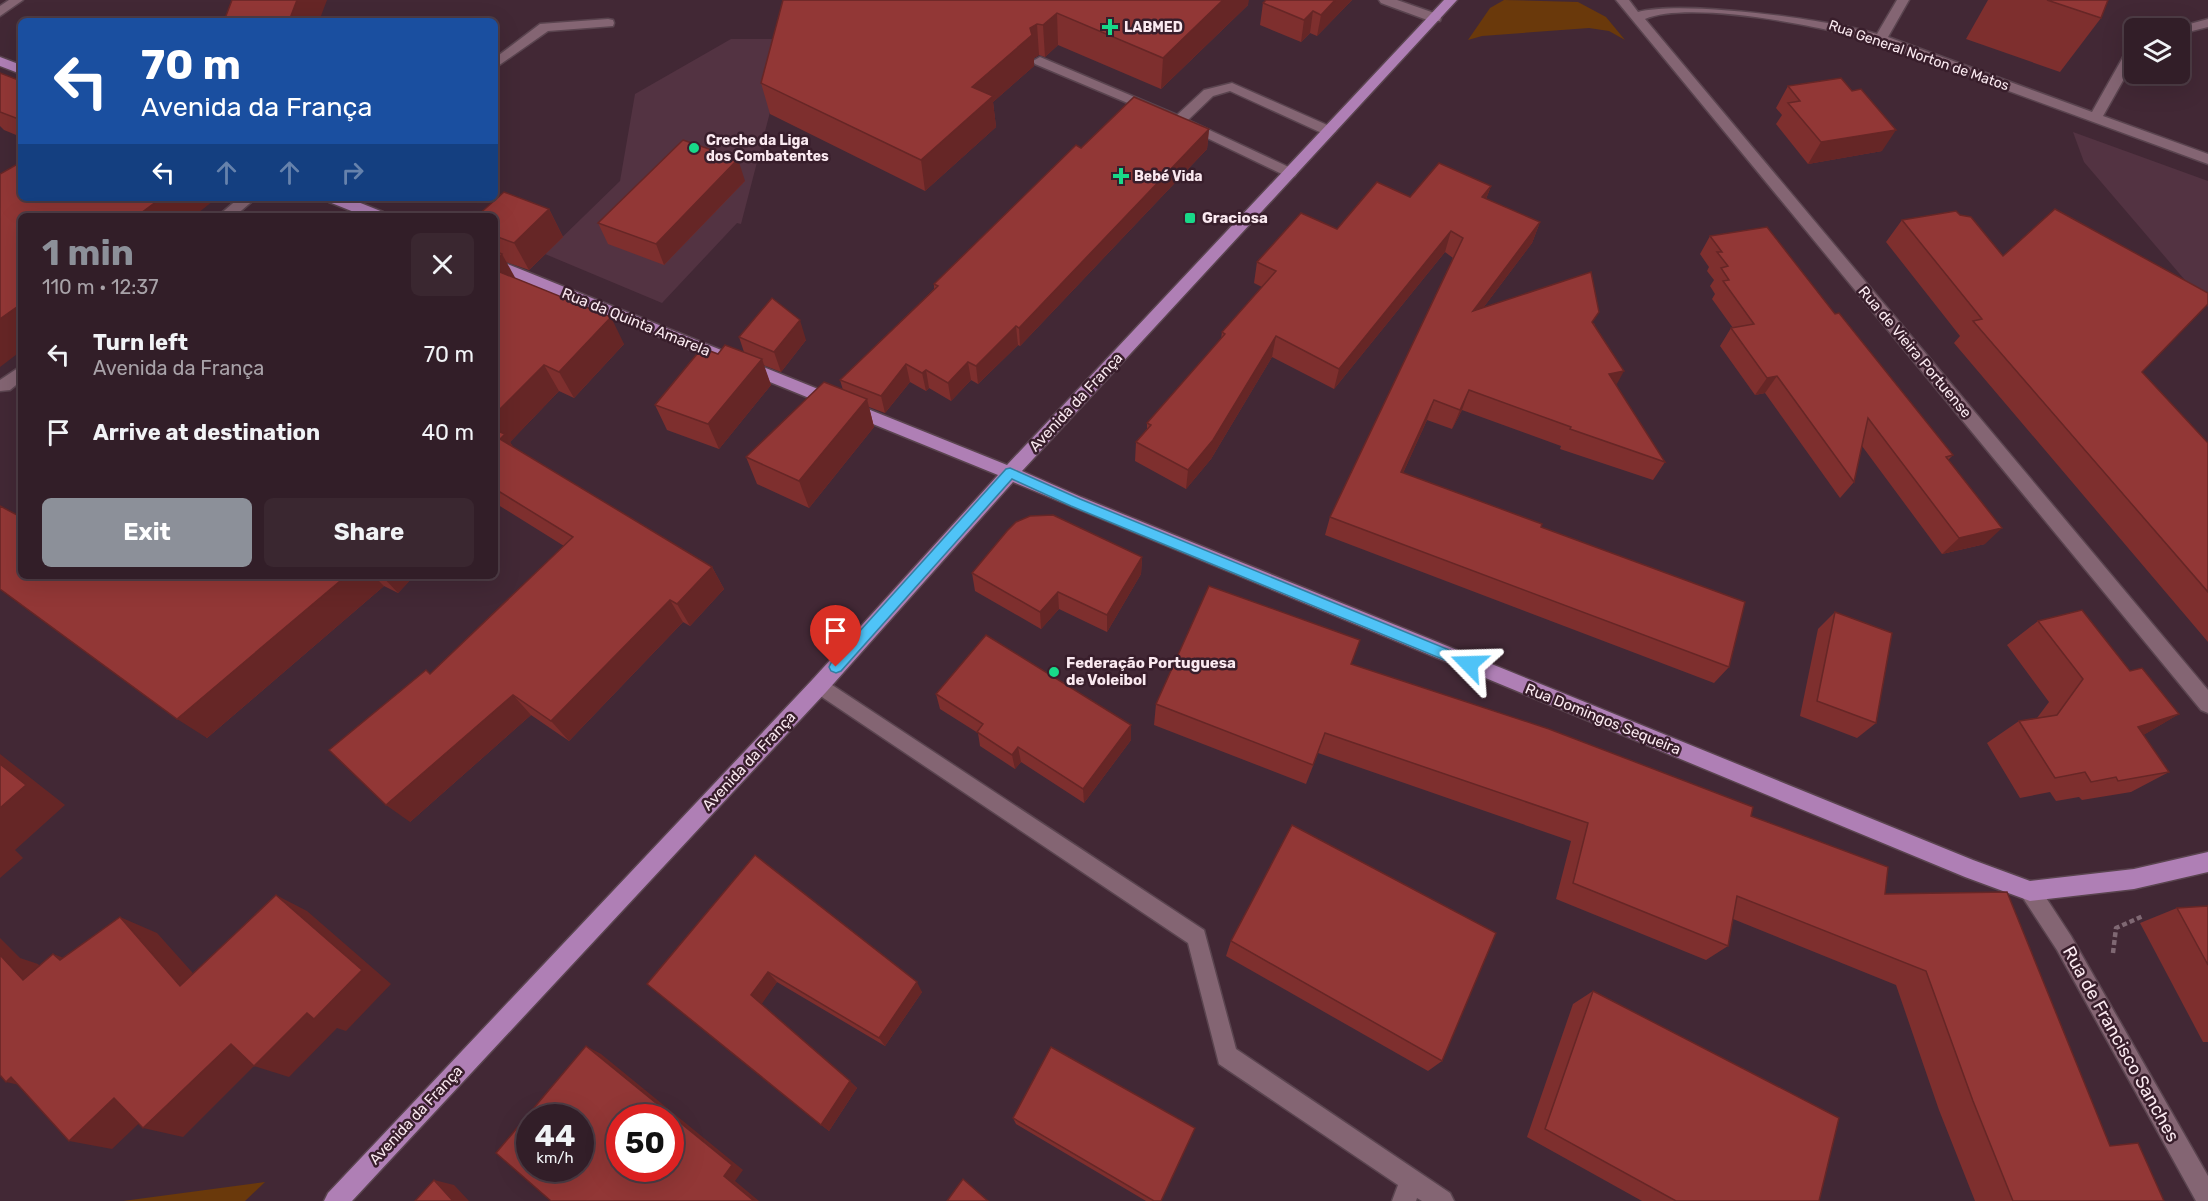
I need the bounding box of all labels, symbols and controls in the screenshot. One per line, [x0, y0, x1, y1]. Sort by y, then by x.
street label: Rua General Norton de Matos [1826, 17, 2011, 94]
marker: LABMED [1101, 18, 1119, 36]
map controls [2124, 18, 2190, 84]
button: layers [2124, 18, 2190, 84]
place label: LABMED [1124, 19, 1183, 36]
text: 70 m [141, 40, 241, 90]
icon: left [42, 42, 120, 120]
text: Avenida da França [141, 91, 372, 123]
place label: Creche da Liga dos Combatentes [706, 132, 829, 165]
marker: Creche da Liga dos Combatentes [687, 141, 701, 155]
icon: left [147, 156, 180, 189]
icon: ahead [210, 156, 243, 189]
icon: ahead [273, 156, 306, 189]
icon: right [336, 156, 369, 189]
marker: Bebé Vida [1112, 167, 1130, 185]
place label: Bebé Vida [1134, 168, 1203, 185]
place label: Graciosa [1202, 209, 1268, 227]
marker: Graciosa [1183, 211, 1197, 225]
text: 1 min [42, 231, 134, 274]
button: close [411, 233, 474, 296]
text: 110 m · 12:37 [42, 275, 159, 299]
street label: Rua de Vieira Portuense [1855, 282, 1975, 422]
street label: Rua da Quinta Amarela [559, 284, 713, 360]
text: Turn left [93, 329, 188, 356]
icon: left [42, 338, 75, 371]
text: 70 m [424, 341, 474, 368]
street label: Avenida da França [1026, 349, 1126, 455]
text: Avenida da França [93, 356, 264, 380]
icon: arrive [42, 416, 75, 449]
text: Arrive at destination [93, 419, 320, 446]
text: 40 m [421, 419, 474, 446]
button: Exit [42, 498, 252, 567]
button: Share [264, 498, 474, 567]
pin [810, 605, 861, 667]
icon: arrive [819, 614, 852, 647]
position arrow [1437, 632, 1501, 696]
place label: Federação Portuguesa de Voleibol [1066, 654, 1236, 689]
marker: Federação Portuguesa de Voleibol [1047, 665, 1061, 679]
street label: Rua Domingos Sequeira [1523, 680, 1683, 758]
street label: Avenida da França [699, 708, 799, 814]
street label: Rua de Francisco Sanches [2058, 942, 2184, 1146]
street label: Avenida da França [366, 1062, 466, 1168]
speed limit sign: 50 [606, 1104, 684, 1182]
text: 44 [535, 1118, 575, 1154]
text: km/h [536, 1149, 574, 1167]

